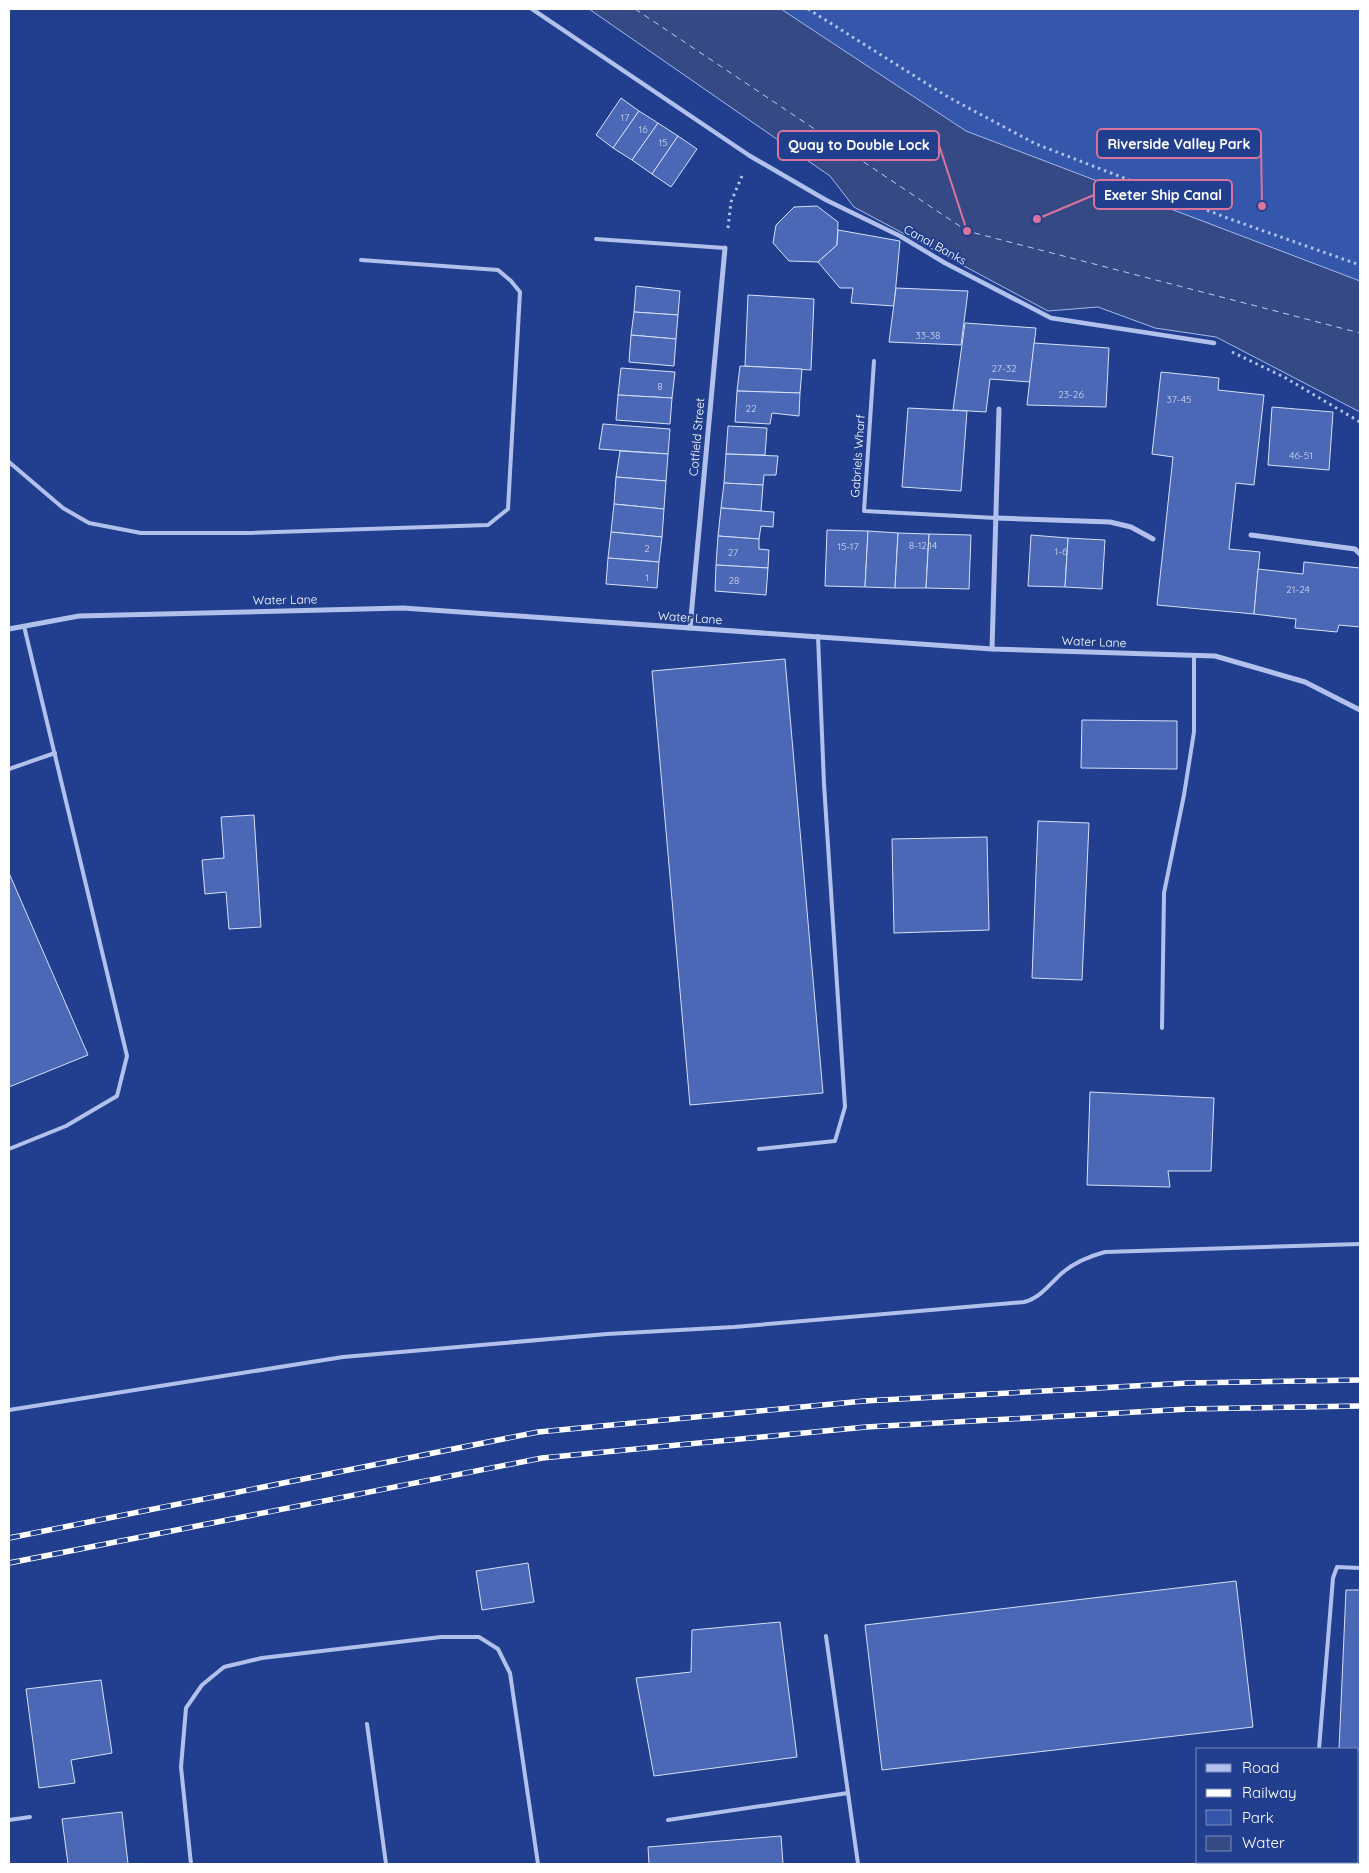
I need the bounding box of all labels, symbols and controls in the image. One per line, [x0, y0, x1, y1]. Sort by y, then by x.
house number: 17 [621, 111, 629, 124]
house number: 16 [638, 123, 648, 136]
callout: Riverside Valley Park [1097, 129, 1261, 158]
callout: Quay to Double Lock [778, 131, 939, 160]
text: Riverside Valley Park [1107, 135, 1251, 153]
house number: 15 [658, 136, 668, 149]
text: Quay to Double Lock [788, 136, 930, 154]
callout: Exeter Ship Canal [1094, 180, 1232, 209]
text: Exeter Ship Canal [1104, 186, 1222, 204]
street label: Canal Banks [901, 221, 970, 268]
house number: 33-38 [915, 329, 941, 342]
house number: 27-32 [991, 362, 1017, 375]
house number: 8 [657, 380, 663, 393]
house number: 23-26 [1058, 388, 1084, 401]
house number: 37-45 [1166, 393, 1192, 406]
street label: Cotfield Street [686, 397, 707, 477]
house number: 22 [745, 402, 757, 415]
street label: Gabriels Wharf [847, 413, 868, 498]
house number: 46-51 [1289, 449, 1313, 462]
house number: 8-12,14 [909, 539, 937, 552]
house number: 15-17 [837, 540, 859, 553]
house number: 2 [644, 542, 650, 555]
house number: 1-6 [1055, 545, 1068, 558]
house number: 27 [728, 546, 738, 559]
house number: 1 [645, 571, 649, 584]
house number: 28 [729, 574, 739, 587]
house number: 21-24 [1286, 583, 1310, 596]
street label: Water Lane [252, 591, 318, 608]
street label: Water Lane [657, 608, 723, 627]
street label: Water Lane [1061, 633, 1127, 650]
legend [1196, 1748, 1359, 1863]
text: Road [1242, 1758, 1279, 1777]
text: Railway [1242, 1783, 1297, 1802]
text: Park [1242, 1808, 1274, 1827]
text: Water [1242, 1833, 1285, 1852]

